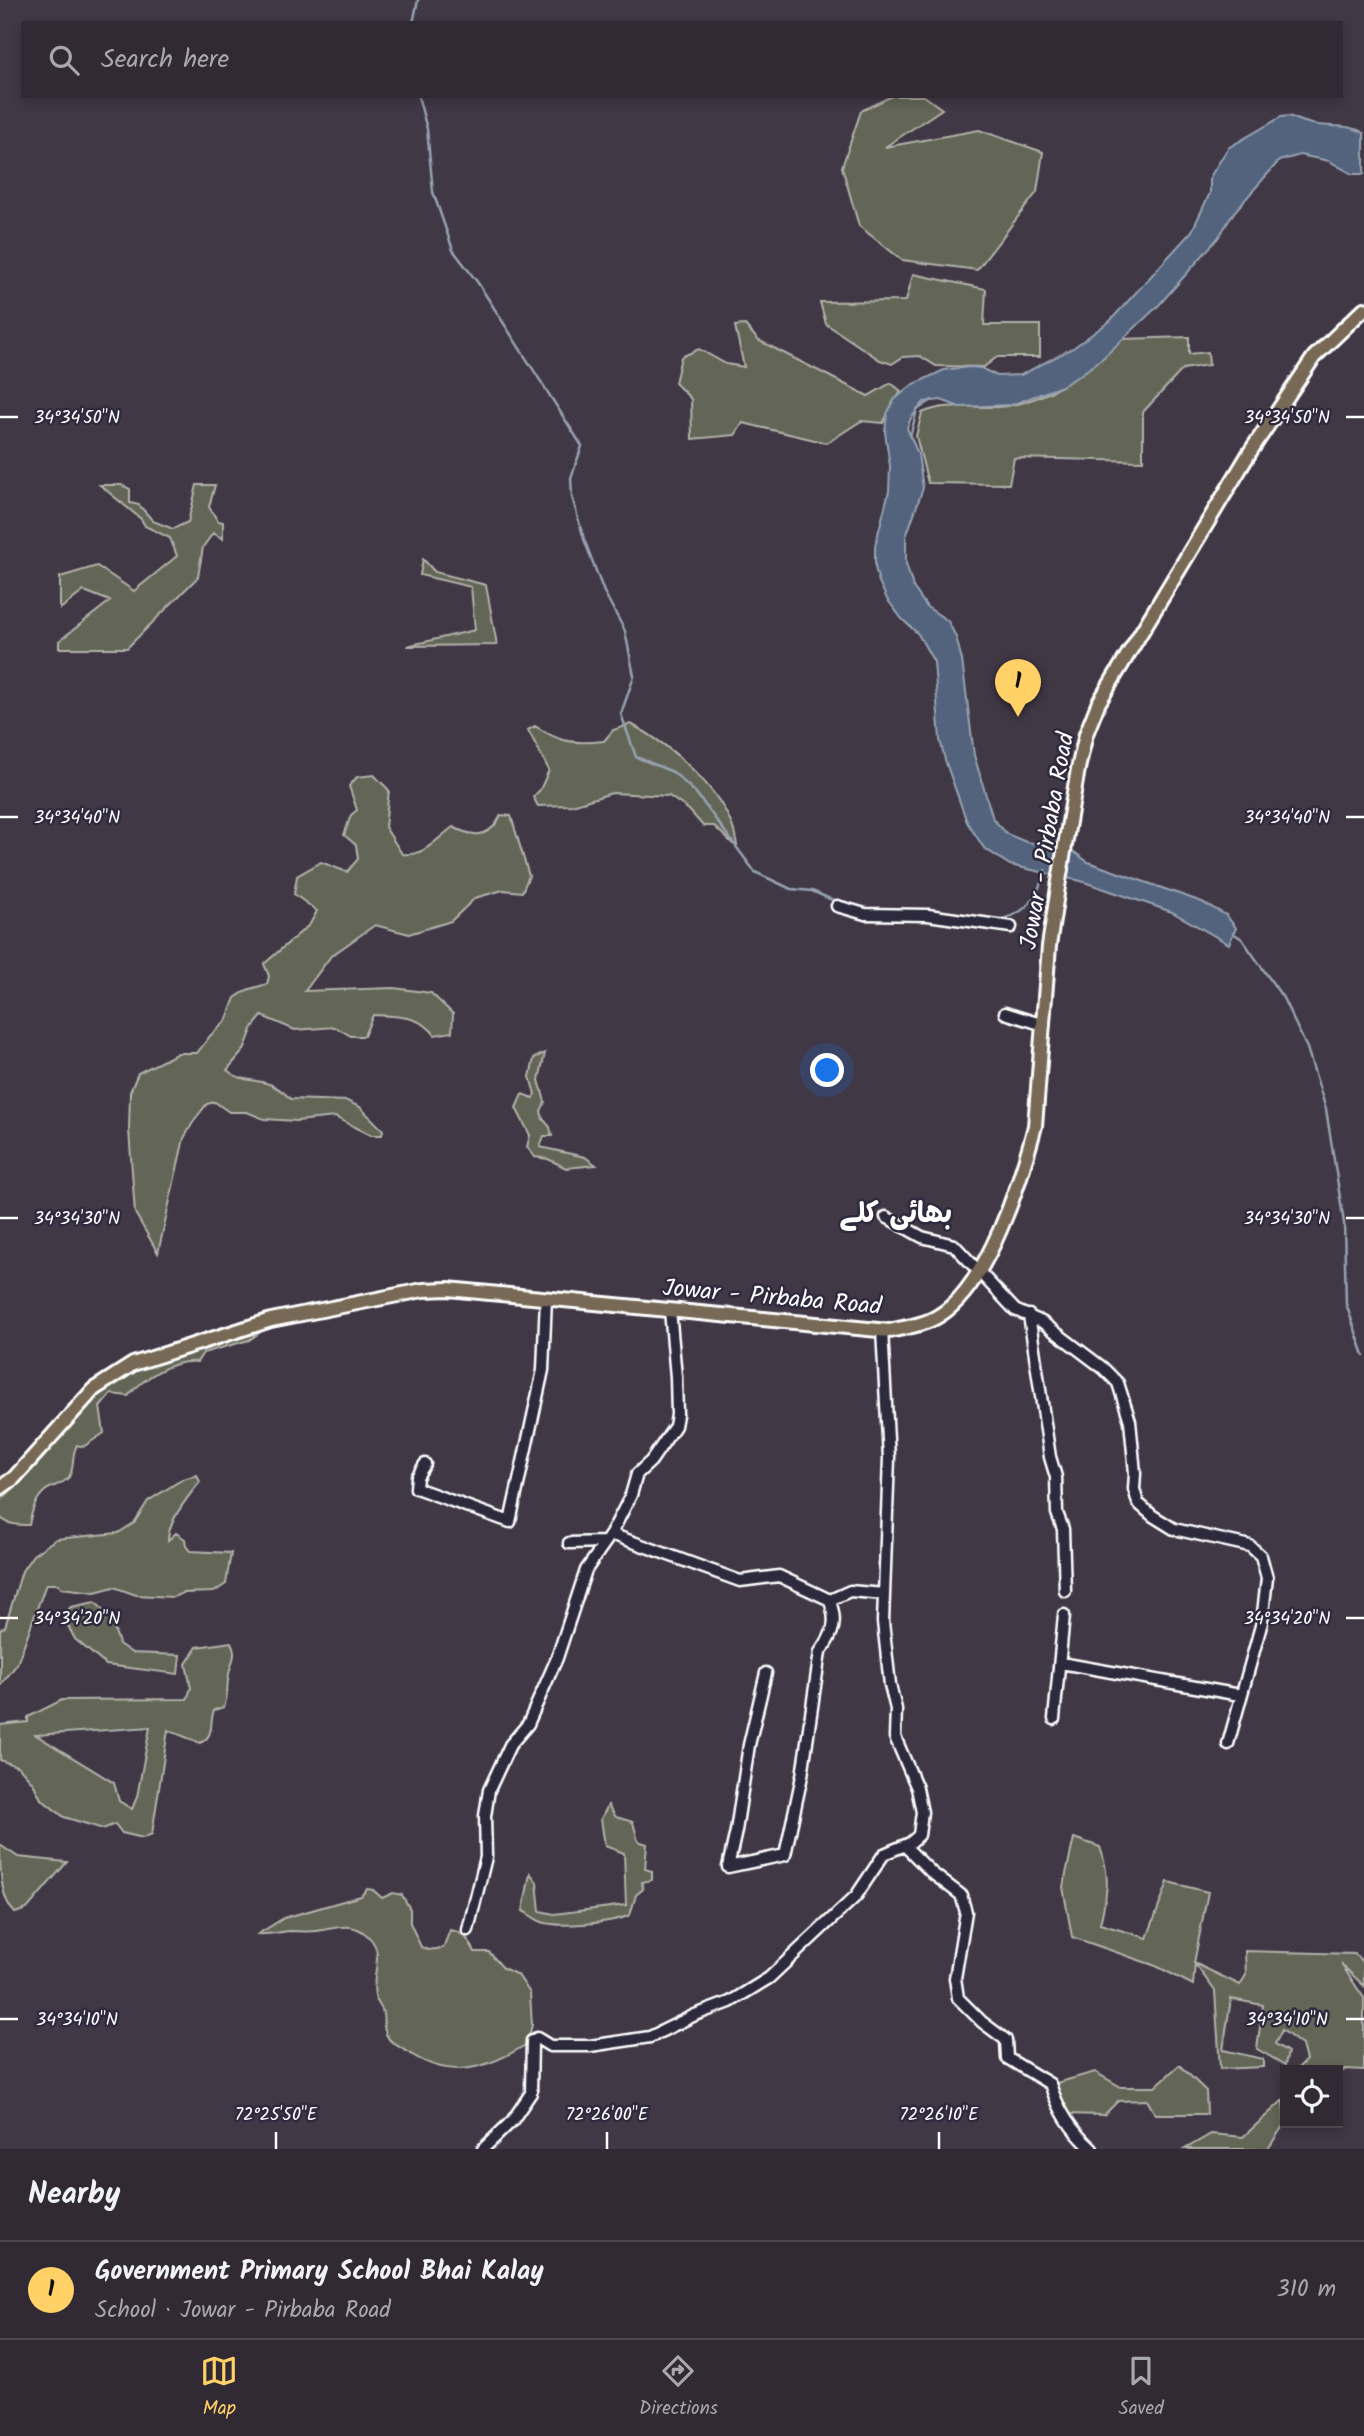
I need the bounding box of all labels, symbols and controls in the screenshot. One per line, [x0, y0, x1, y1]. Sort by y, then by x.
search box [21, 21, 1343, 98]
text: Search here [101, 39, 229, 81]
icon: search [45, 41, 83, 79]
text: 34°34'50"N [34, 404, 120, 433]
text: 34°34'50"N [1244, 404, 1330, 433]
pin: 1 [995, 659, 1041, 717]
street label: Jowar - Pirbaba Road [1010, 728, 1086, 953]
text: 34°34'40"N [34, 804, 120, 833]
text: 34°34'40"N [1244, 804, 1330, 833]
your location [810, 1053, 844, 1087]
district label: بھائی كلے [840, 1192, 952, 1237]
text: 34°34'30"N [34, 1205, 120, 1234]
text: 34°34'30"N [1244, 1205, 1330, 1234]
street label: Jowar - Pirbaba Road [661, 1269, 884, 1327]
text: 34°34'20"N [34, 1605, 120, 1634]
text: 34°34'20"N [1244, 1605, 1330, 1634]
text: 34°34'10"N [36, 2006, 118, 2035]
text: 34°34'10"N [1246, 2006, 1328, 2035]
map controls [1280, 2065, 1343, 2128]
button: locate [1280, 2065, 1343, 2128]
text: 72°25'50"E [235, 2101, 318, 2130]
text: 72°26'00"E [566, 2101, 649, 2130]
text: 72°26'10"E [899, 2101, 979, 2130]
text: Nearby [28, 2171, 120, 2219]
text: Government Primary School Bhai Kalay [95, 2251, 544, 2293]
text: 1 [48, 2272, 54, 2308]
text: 310 m [1277, 2272, 1336, 2308]
text: School · Jowar - Pirbaba Road [95, 2293, 391, 2329]
tab: Map [200, 2352, 238, 2424]
tab: Directions [639, 2352, 718, 2424]
tab: Saved [1119, 2352, 1164, 2424]

